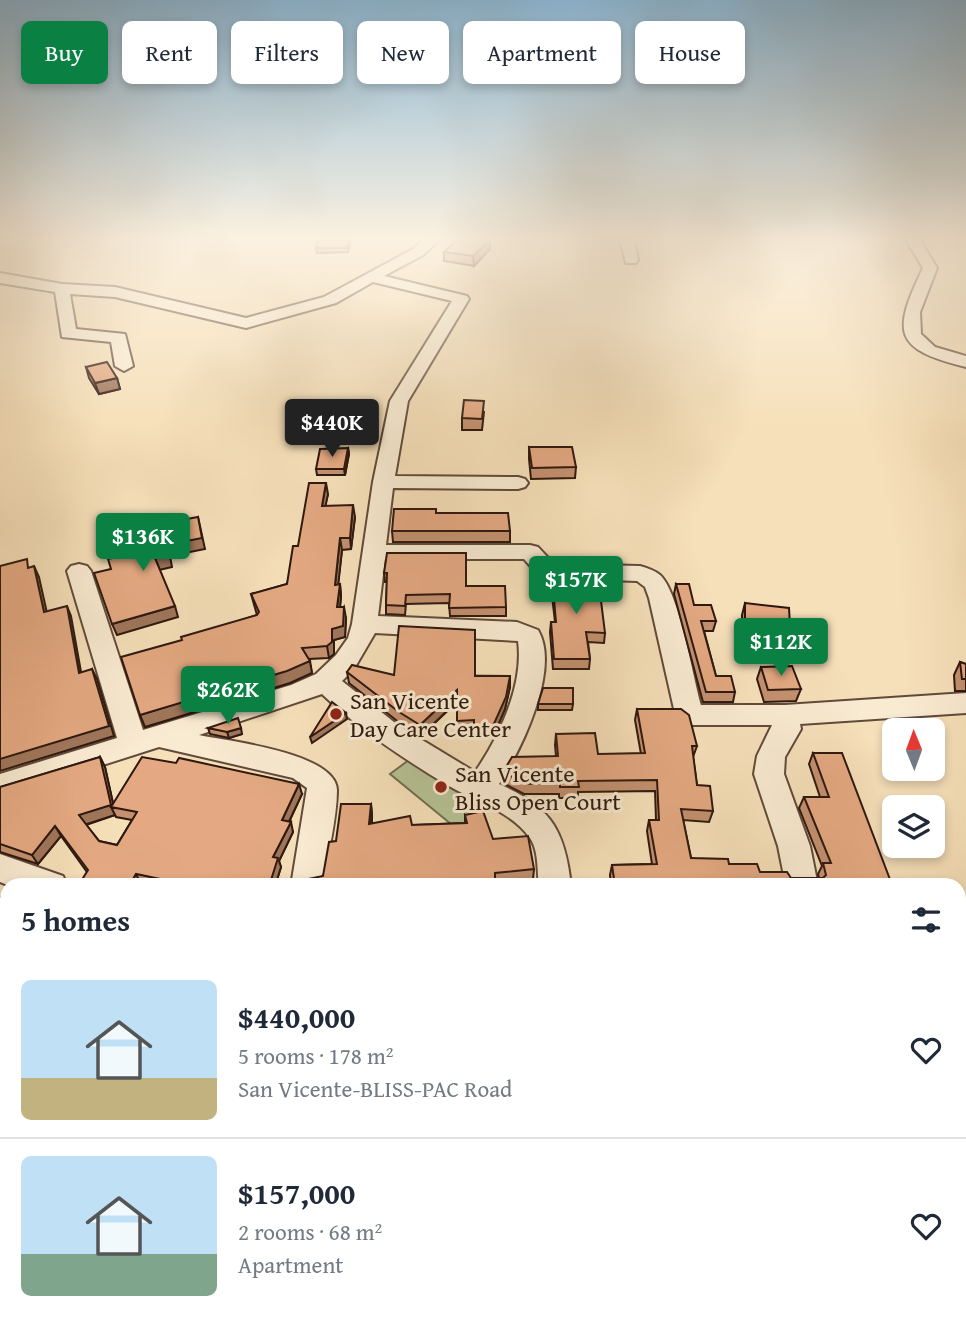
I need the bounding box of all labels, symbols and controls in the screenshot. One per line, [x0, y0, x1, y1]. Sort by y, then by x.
chip: Buy [21, 21, 108, 84]
chip: Rent [122, 21, 217, 84]
chip: Filters [231, 21, 343, 84]
chip: New [357, 21, 449, 84]
chip: Apartment [463, 21, 621, 84]
chip: House [635, 21, 745, 84]
pin: $440K [283, 400, 381, 459]
text: $440K [301, 405, 363, 438]
pin: $136K [94, 514, 192, 573]
text: $136K [112, 519, 174, 552]
pin: $157K [527, 556, 625, 616]
text: $157K [545, 562, 607, 595]
pin: $112K [732, 618, 830, 678]
text: $112K [750, 624, 812, 657]
pin: $262K [179, 666, 277, 726]
text: $262K [197, 672, 259, 705]
place label: San Vicente Day Care Center [350, 683, 511, 746]
marker: San Vicente Day Care Center [328, 706, 344, 722]
north arrow [882, 718, 945, 780]
map controls [882, 718, 945, 858]
place label: San Vicente Bliss Open Court [455, 756, 621, 819]
marker: San Vicente Bliss Open Court [433, 779, 449, 795]
button: layers [882, 795, 945, 858]
text: 5 homes [21, 898, 130, 942]
icon: filters [907, 901, 945, 939]
text: $440,000 [238, 995, 355, 1039]
icon: home [77, 1008, 161, 1092]
icon: heart [907, 1031, 945, 1069]
text: 5 rooms · 178 m² [238, 1039, 393, 1072]
text: San Vicente-BLISS-PAC Road [238, 1072, 512, 1105]
text: $157,000 [238, 1171, 355, 1215]
icon: home [77, 1184, 161, 1268]
icon: heart [907, 1207, 945, 1245]
text: 2 rooms · 68 m² [238, 1215, 382, 1248]
text: Apartment [238, 1248, 343, 1281]

